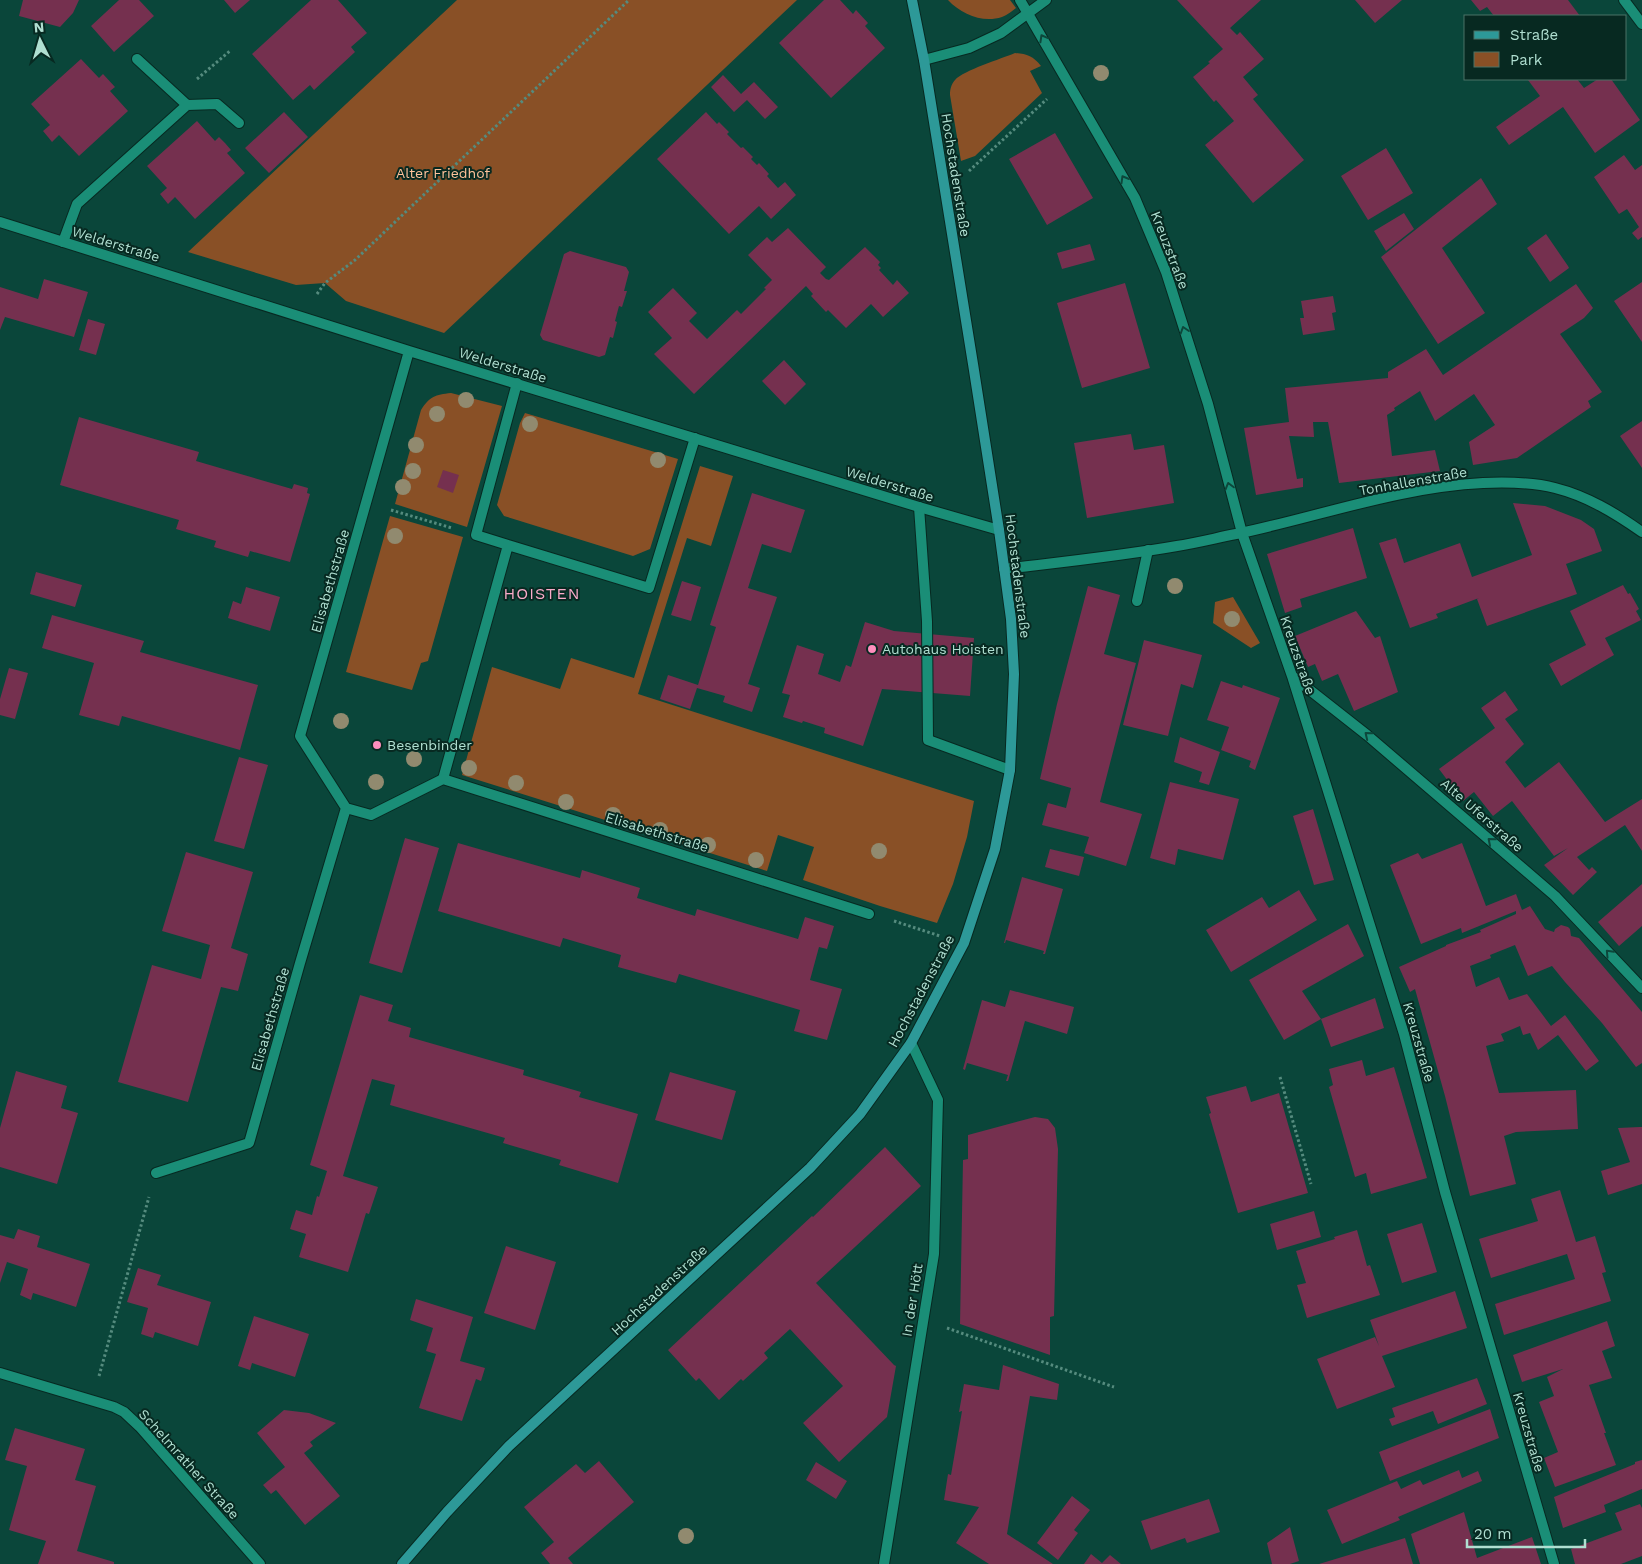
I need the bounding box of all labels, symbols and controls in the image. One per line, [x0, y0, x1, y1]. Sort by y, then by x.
north arrow [15, 15, 65, 65]
legend [1464, 15, 1627, 80]
text: N [33, 19, 45, 35]
text: Straße [1510, 26, 1558, 44]
one-way arrow [1039, 35, 1049, 44]
text: Park [1510, 51, 1543, 69]
street label: Hochstadenstraße [938, 112, 974, 238]
park label: Alter Friedhof [396, 165, 491, 181]
one-way arrow [1121, 175, 1131, 184]
street label: Kreuzstraße [1148, 209, 1192, 291]
street label: Welderstraße [70, 223, 162, 265]
one-way arrow [1180, 326, 1190, 334]
street label: Welderstraße [457, 344, 549, 386]
street label: Welderstraße [844, 463, 936, 505]
street label: Tonhallenstraße [1358, 464, 1468, 498]
one-way arrow [1225, 482, 1235, 490]
street label: Hochstadenstraße [1002, 513, 1034, 639]
street label: Elisabethstraße [308, 527, 352, 635]
district label: HOISTEN [504, 584, 580, 603]
street label: Kreuzstraße [1277, 614, 1319, 696]
place label: Autohaus Hoisten [882, 641, 1004, 657]
marker: Autohaus Hoisten [866, 643, 878, 655]
one-way arrow [1364, 732, 1373, 741]
place label: Besenbinder [387, 737, 472, 753]
marker: Besenbinder [371, 739, 383, 751]
street label: Alte Uferstraße [1437, 775, 1527, 855]
street label: Elisabethstraße [604, 809, 710, 855]
one-way arrow [1488, 839, 1497, 847]
street label: Hochstadenstraße [885, 932, 957, 1050]
one-way arrow [1606, 950, 1615, 959]
street label: Elisabethstraße [248, 965, 292, 1073]
street label: Kreuzstraße [1400, 1000, 1438, 1084]
street label: Hochstadenstraße [608, 1241, 710, 1339]
street label: In der Hött [898, 1262, 926, 1338]
street label: Kreuzstraße [1510, 1390, 1548, 1474]
street label: Schelmrather Straße [136, 1406, 242, 1522]
scale bar [1467, 1516, 1584, 1548]
text: 20 m [1474, 1525, 1512, 1543]

